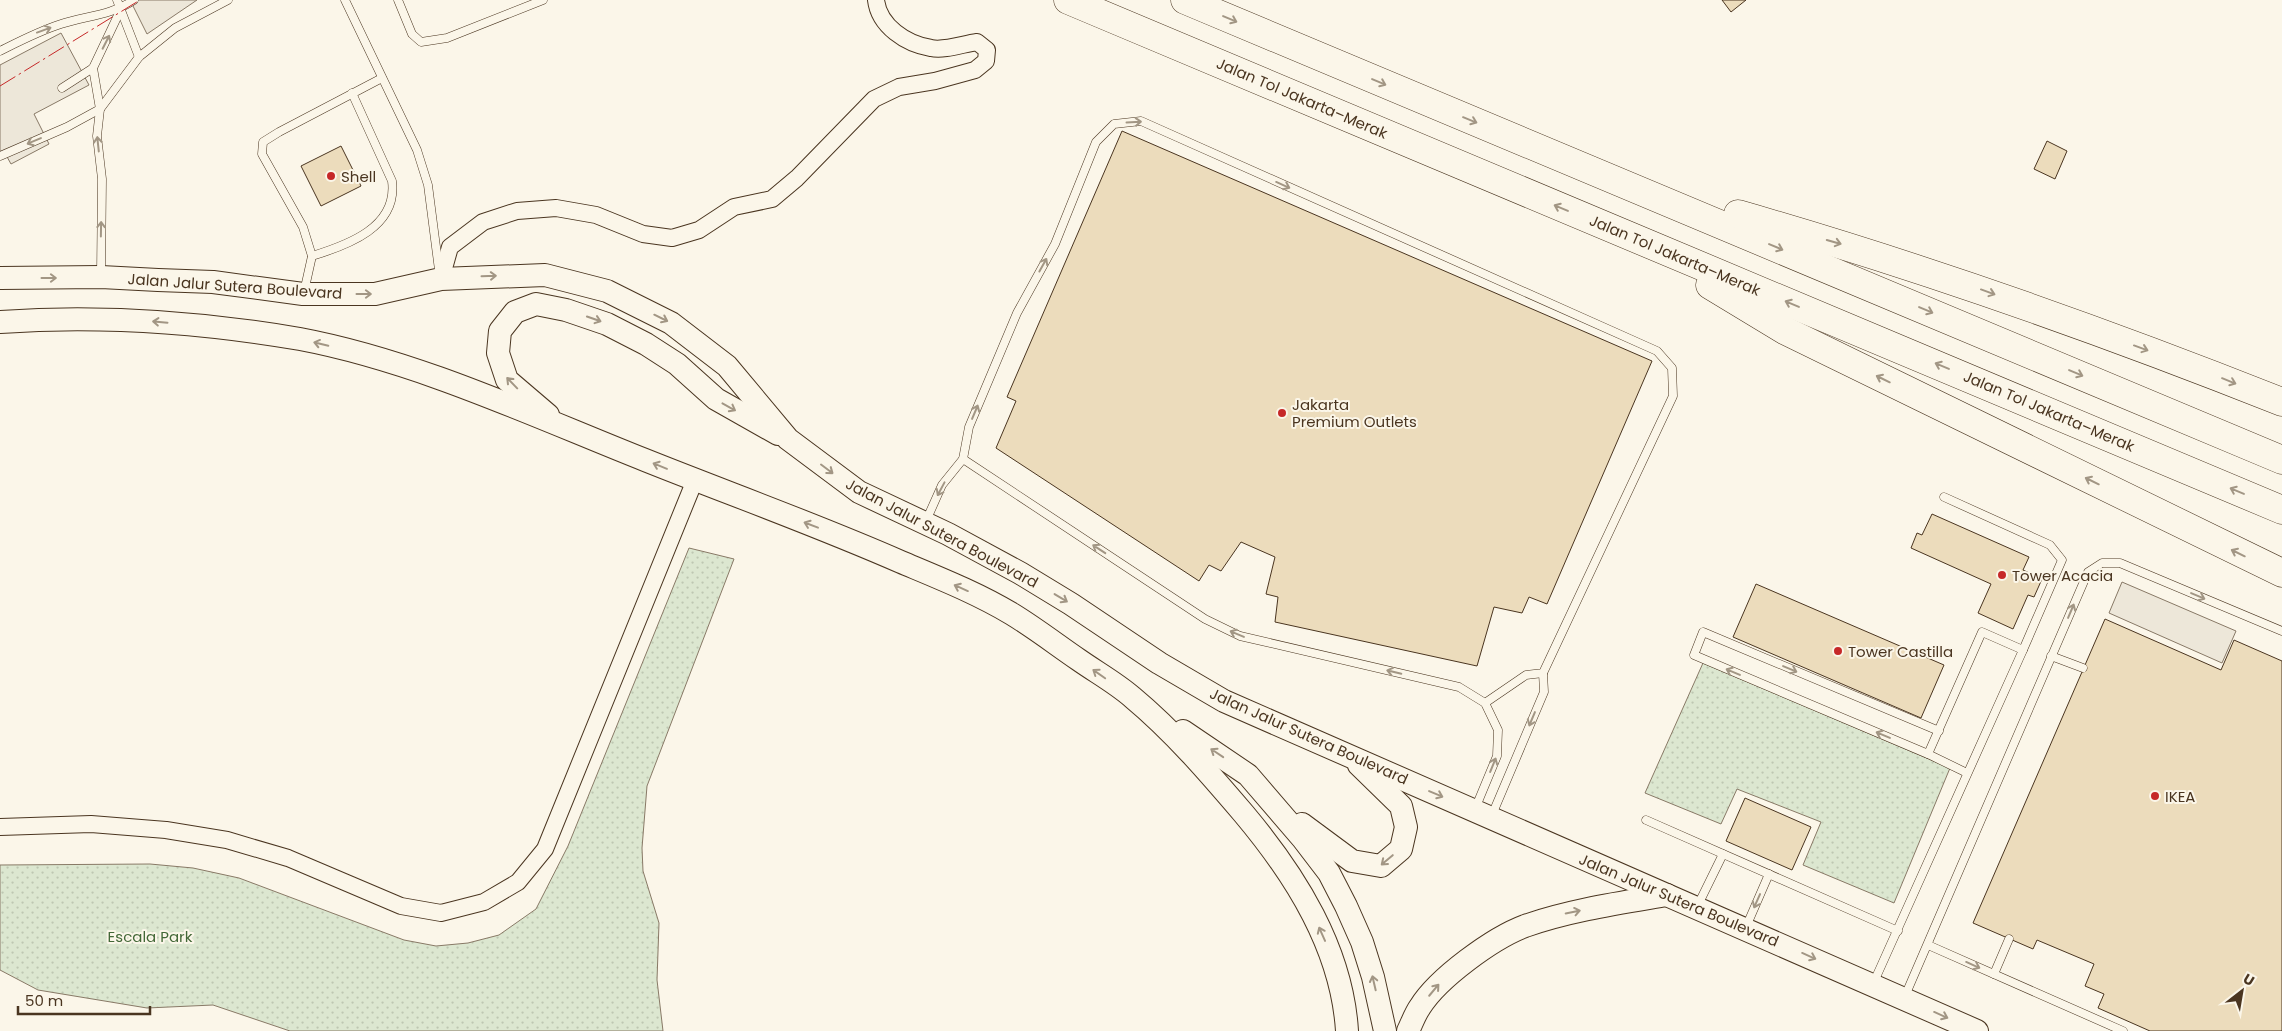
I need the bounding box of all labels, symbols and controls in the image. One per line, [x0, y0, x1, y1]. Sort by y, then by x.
one-way arrow [1222, 15, 1237, 24]
one-way arrow [36, 25, 51, 34]
one-way arrow [101, 34, 111, 49]
street label: Jalan Tol Jakarta–Merak [1213, 52, 1391, 144]
one-way arrow [1371, 78, 1386, 88]
one-way arrow [1462, 116, 1477, 125]
one-way arrow [1126, 118, 1142, 127]
one-way arrow [94, 136, 103, 152]
one-way arrow [27, 137, 42, 147]
place label: Shell [341, 166, 376, 187]
marker: Shell [325, 170, 337, 182]
one-way arrow [1275, 180, 1290, 190]
one-way arrow [1554, 202, 1569, 212]
street label: Jalan Tol Jakarta–Merak [1586, 209, 1764, 301]
one-way arrow [96, 221, 106, 237]
one-way arrow [1825, 237, 1841, 247]
one-way arrow [1769, 243, 1784, 252]
one-way arrow [1039, 259, 1049, 273]
street label: Jalan Jalur Sutera Boulevard [127, 268, 343, 304]
one-way arrow [481, 271, 497, 281]
one-way arrow [40, 273, 56, 283]
one-way arrow [1980, 288, 1995, 297]
one-way arrow [356, 289, 372, 299]
one-way arrow [1785, 299, 1800, 308]
one-way arrow [1918, 305, 1933, 315]
one-way arrow [653, 314, 668, 323]
one-way arrow [585, 315, 601, 324]
one-way arrow [153, 317, 169, 327]
one-way arrow [314, 339, 330, 348]
one-way arrow [2133, 344, 2148, 353]
one-way arrow [1935, 361, 1950, 371]
street label: Jalan Tol Jakarta–Merak [1960, 365, 2138, 457]
one-way arrow [2068, 369, 2083, 378]
one-way arrow [1876, 374, 1891, 383]
one-way arrow [506, 377, 518, 389]
one-way arrow [2221, 377, 2236, 386]
place label: Jakarta Premium Outlets [1292, 394, 1417, 432]
one-way arrow [721, 402, 736, 412]
one-way arrow [970, 405, 980, 420]
marker: Jakarta Premium Outlets [1276, 407, 1288, 419]
one-way arrow [653, 461, 668, 470]
one-way arrow [820, 463, 833, 474]
street label: Jalan Jalur Sutera Boulevard [842, 473, 1042, 593]
one-way arrow [2085, 476, 2100, 485]
one-way arrow [936, 482, 946, 497]
one-way arrow [2230, 485, 2245, 495]
one-way arrow [804, 520, 819, 529]
one-way arrow [1092, 543, 1106, 553]
one-way arrow [2231, 548, 2246, 557]
place label: Tower Acacia [2012, 565, 2113, 586]
marker: Tower Acacia [1996, 569, 2008, 581]
one-way arrow [954, 582, 969, 592]
one-way arrow [2190, 591, 2205, 601]
one-way arrow [1053, 593, 1067, 603]
one-way arrow [2066, 604, 2076, 619]
one-way arrow [1230, 628, 1245, 638]
place label: Tower Castilla [1848, 641, 1953, 662]
marker: Tower Castilla [1832, 645, 1844, 657]
one-way arrow [1783, 665, 1798, 674]
one-way arrow [1387, 667, 1403, 676]
one-way arrow [1726, 667, 1741, 677]
one-way arrow [1092, 669, 1106, 679]
street label: Jalan Jalur Sutera Boulevard [1206, 683, 1412, 789]
one-way arrow [1527, 711, 1537, 726]
one-way arrow [1876, 730, 1891, 739]
one-way arrow [1210, 748, 1224, 758]
one-way arrow [1489, 758, 1499, 773]
place label: IKEA [2165, 786, 2195, 807]
one-way arrow [1428, 789, 1443, 799]
marker: IKEA [2149, 790, 2161, 802]
street label: Jalan Jalur Sutera Boulevard [1576, 848, 1782, 952]
one-way arrow [1381, 855, 1394, 866]
one-way arrow [1752, 893, 1762, 908]
one-way arrow [1565, 907, 1581, 917]
park label: Escala Park [108, 926, 193, 947]
one-way arrow [1316, 927, 1326, 942]
one-way arrow [1801, 951, 1816, 961]
one-way arrow [1965, 961, 1980, 970]
north arrow [2217, 966, 2267, 1016]
text: U [2239, 969, 2258, 991]
one-way arrow [1369, 976, 1378, 992]
scale bar [18, 984, 150, 1016]
one-way arrow [1428, 984, 1439, 997]
text: 50 m [25, 990, 63, 1011]
one-way arrow [1933, 1010, 1948, 1020]

